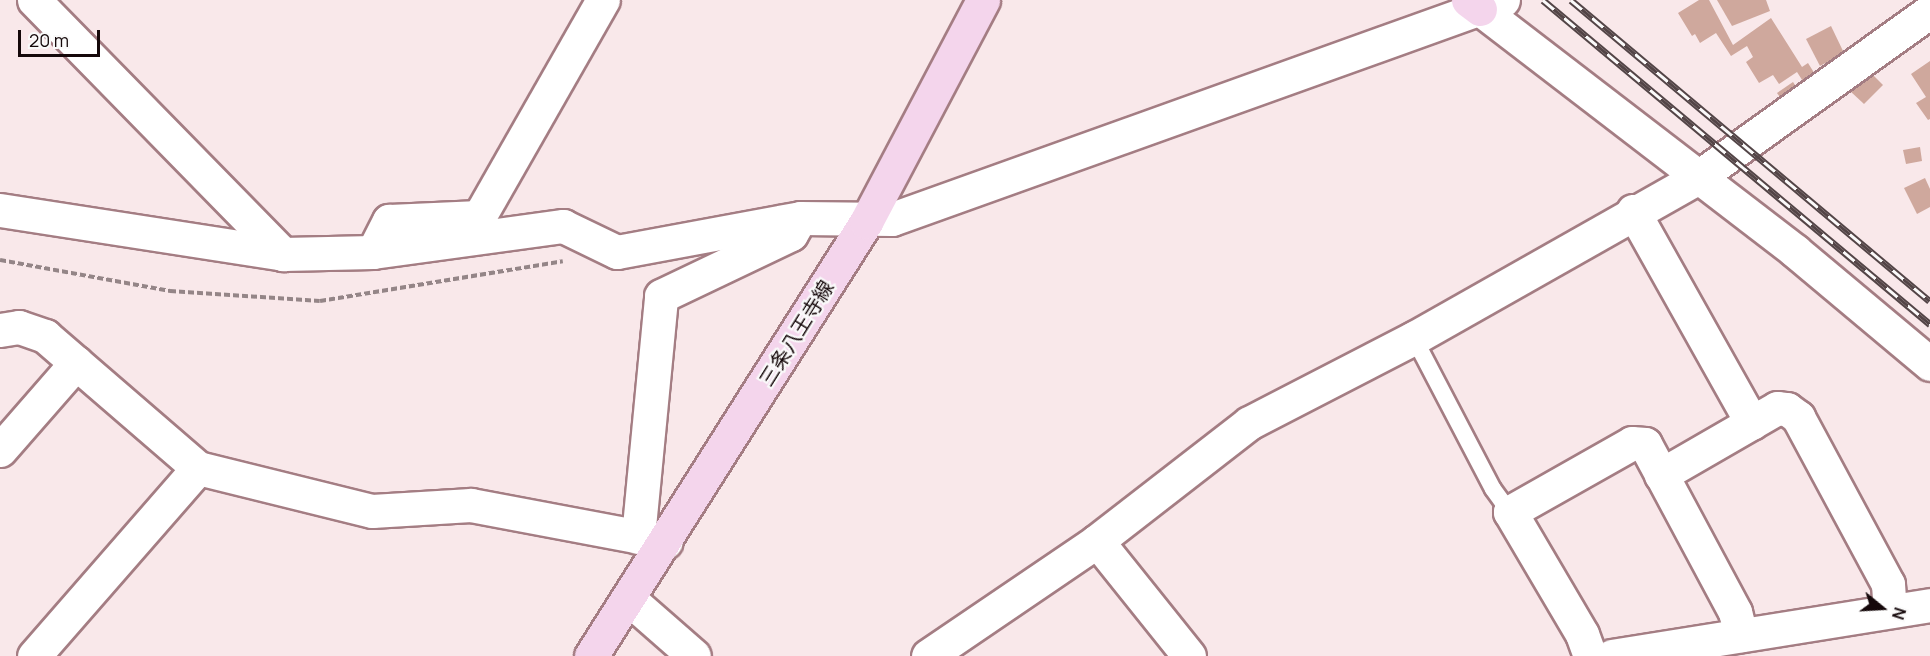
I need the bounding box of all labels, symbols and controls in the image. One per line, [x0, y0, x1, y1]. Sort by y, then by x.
scale bar [21, 18, 104, 56]
text: 20 m [29, 28, 69, 52]
street label: 三条八王寺線 [754, 276, 838, 390]
north arrow [1852, 578, 1912, 638]
text: N [1887, 605, 1911, 622]

